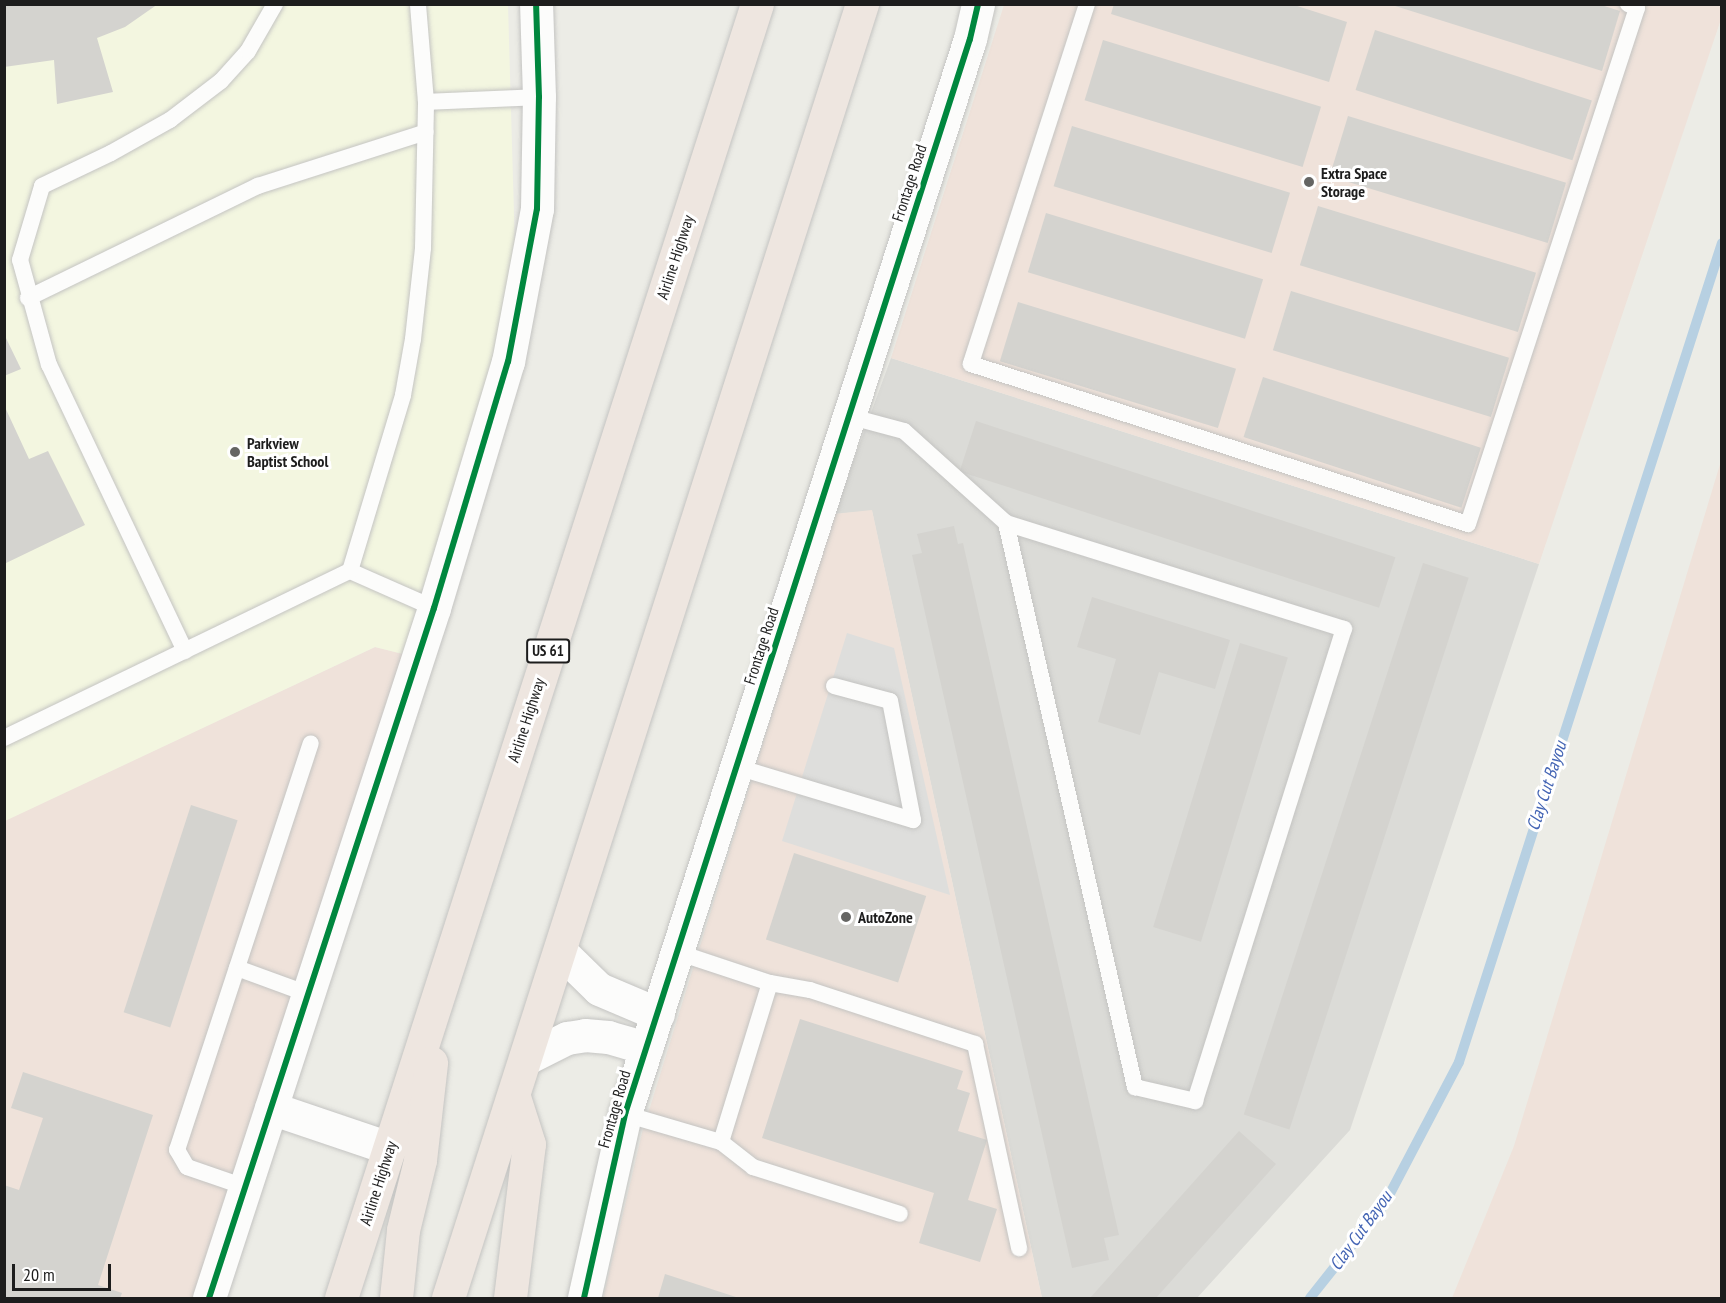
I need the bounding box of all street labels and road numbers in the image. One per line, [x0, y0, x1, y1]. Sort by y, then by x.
street label: Frontage Road [888, 142, 930, 224]
street label: Airline Highway [652, 212, 698, 302]
street label: Frontage Road [740, 605, 782, 687]
road number: US 61 [526, 639, 570, 663]
street label: Airline Highway [503, 675, 549, 765]
street label: Frontage Road [594, 1068, 634, 1150]
street label: Airline Highway [355, 1138, 401, 1228]

